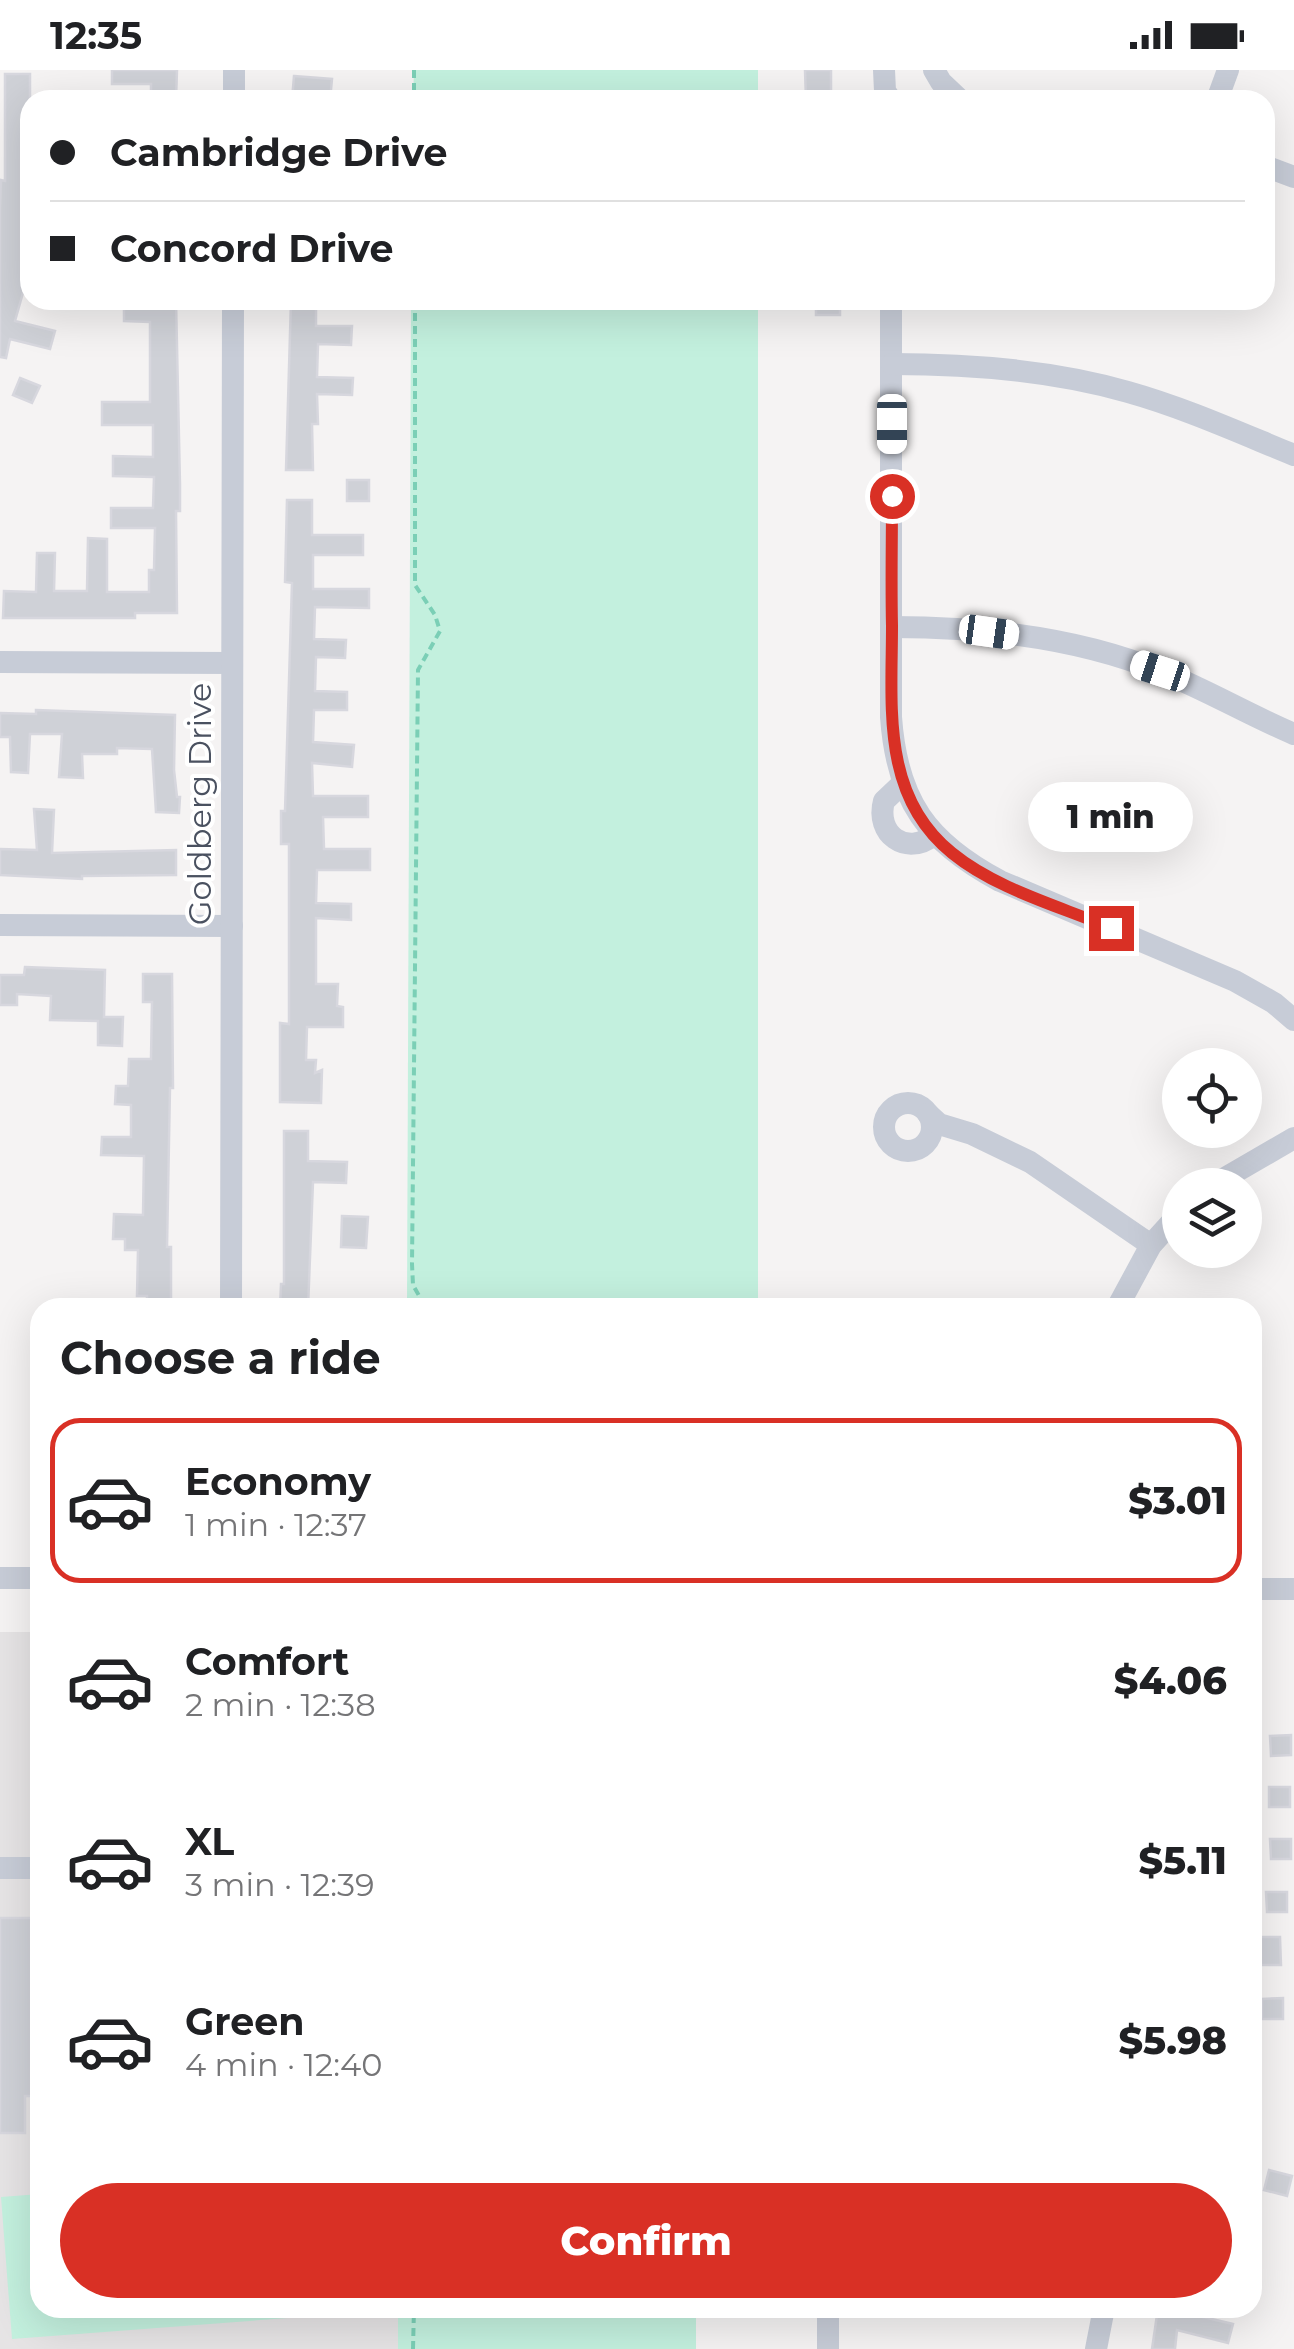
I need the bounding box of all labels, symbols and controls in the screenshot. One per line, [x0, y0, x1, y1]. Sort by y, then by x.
text: 12:35 [50, 12, 142, 59]
text: Cambridge Drive [110, 129, 447, 176]
text: Concord Drive [110, 225, 394, 272]
car [877, 394, 907, 454]
route start [870, 474, 915, 519]
car [957, 613, 1021, 651]
car [1127, 647, 1193, 695]
street label: Goldberg Drive [180, 683, 219, 925]
callout: 1 min [1028, 783, 1194, 853]
text: 1 min [1066, 797, 1155, 836]
route end [1089, 906, 1134, 951]
map controls [1162, 1048, 1262, 1268]
button: locate [1162, 1048, 1262, 1148]
button: layers [1162, 1168, 1262, 1268]
text: Choose a ride [60, 1330, 381, 1385]
icon: car [65, 1456, 155, 1546]
text: Economy [185, 1458, 371, 1505]
text: $3.01 [1128, 1477, 1227, 1524]
text: 1 min · 12:37 [185, 1505, 367, 1544]
icon: car [65, 1636, 155, 1726]
text: Comfort [185, 1638, 349, 1685]
text: $4.06 [1114, 1657, 1227, 1704]
text: 2 min · 12:38 [185, 1685, 376, 1724]
icon: car [65, 1816, 155, 1906]
text: XL [185, 1818, 234, 1865]
text: $5.11 [1139, 1837, 1227, 1884]
text: 3 min · 12:39 [185, 1865, 375, 1904]
icon: car [65, 1996, 155, 2086]
text: Green [185, 1998, 305, 2045]
text: $5.98 [1119, 2017, 1227, 2064]
text: 4 min · 12:40 [185, 2045, 382, 2084]
button: Confirm [60, 2183, 1232, 2298]

